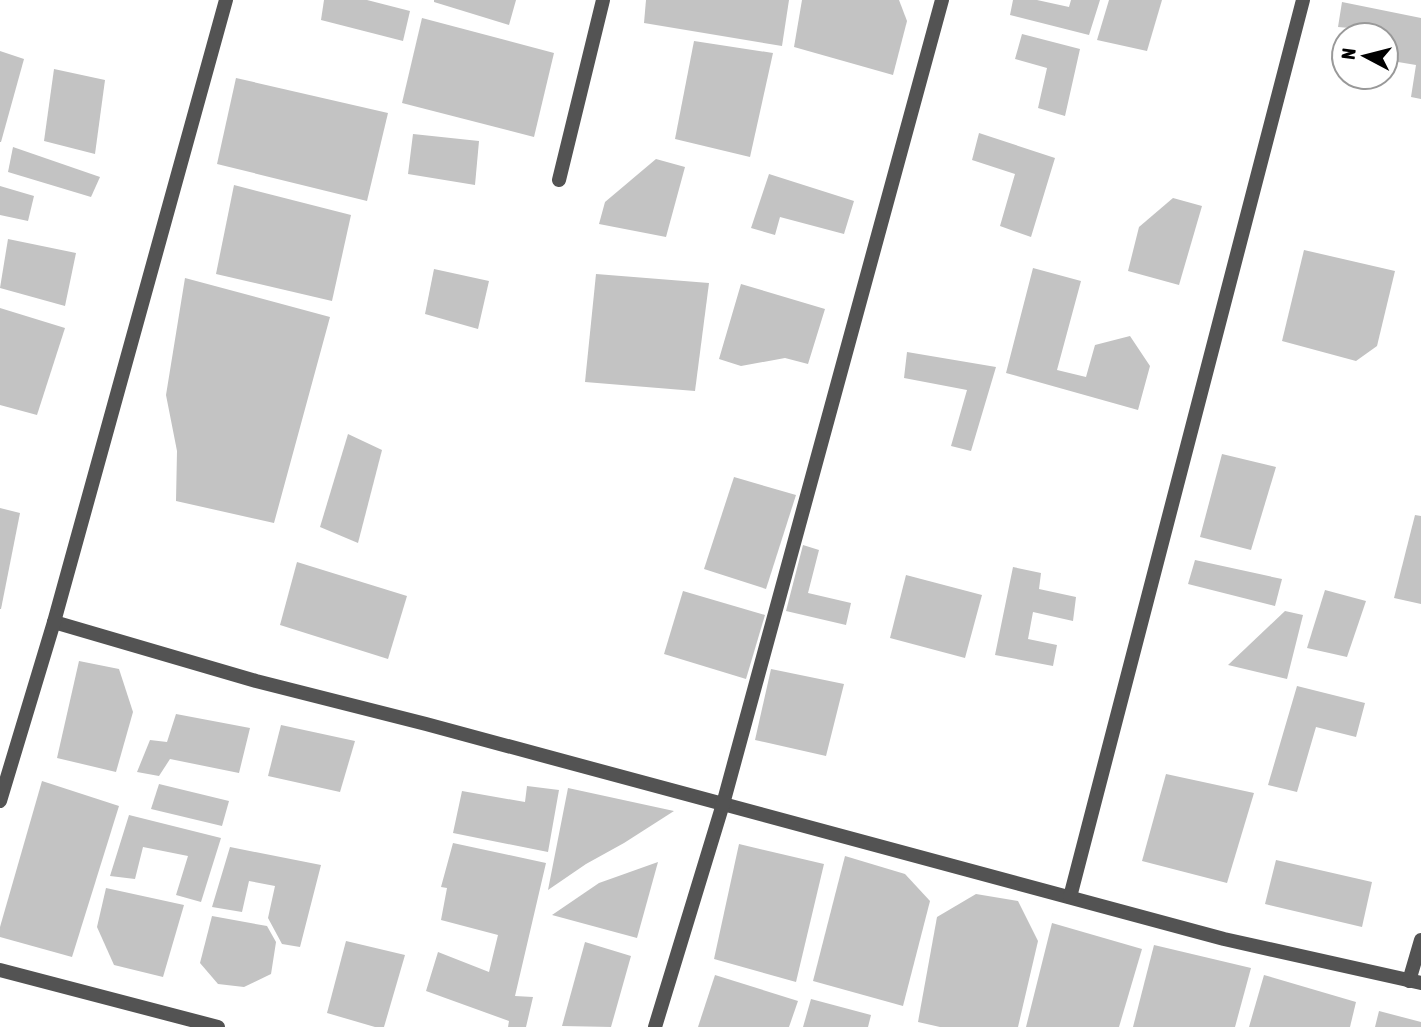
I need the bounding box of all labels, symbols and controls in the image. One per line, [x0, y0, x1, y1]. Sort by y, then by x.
north arrow [1330, 21, 1400, 91]
text: N [1337, 47, 1360, 61]

